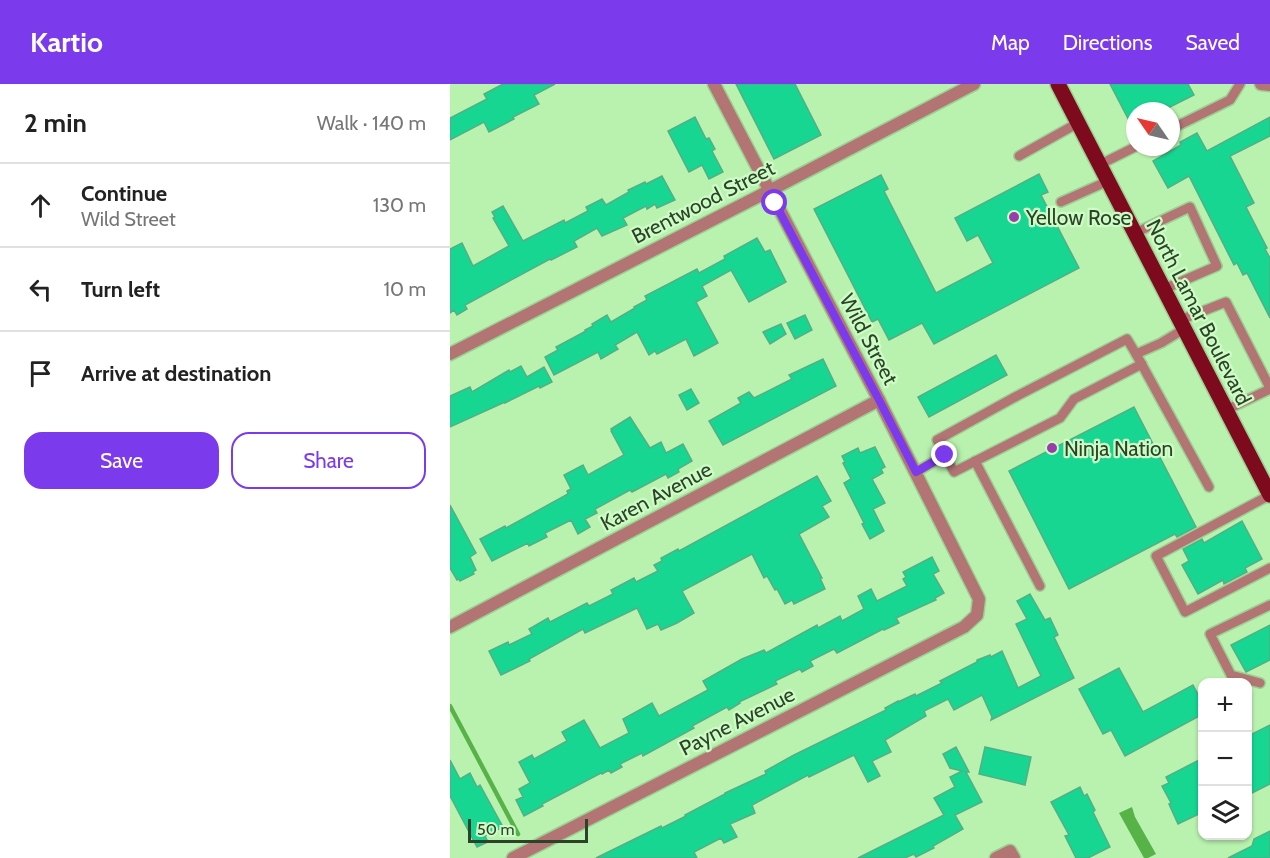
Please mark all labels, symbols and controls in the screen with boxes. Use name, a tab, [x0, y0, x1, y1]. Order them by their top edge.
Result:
text: Kartio	[30, 25, 103, 59]
text: Map	[991, 30, 1030, 55]
text: Directions	[1063, 30, 1152, 55]
text: Saved	[1185, 30, 1240, 55]
north arrow	[1126, 102, 1180, 156]
text: 2 min	[24, 107, 87, 139]
text: Walk · 140 m	[317, 111, 426, 135]
street label: Brentwood Street	[627, 155, 779, 249]
text: Continue	[81, 180, 167, 207]
icon: ahead	[24, 189, 57, 222]
route start	[761, 189, 787, 215]
text: 130 m	[373, 193, 426, 217]
place label: Yellow Rose	[1025, 205, 1132, 230]
text: Wild Street	[81, 207, 176, 231]
marker: Yellow Rose	[1007, 210, 1021, 224]
street label: North Lamar Boulevard	[1141, 215, 1257, 409]
icon: left	[24, 273, 57, 306]
text: Turn left	[81, 276, 160, 303]
text: 10 m	[383, 277, 426, 301]
street label: Wild Street	[835, 289, 903, 389]
icon: arrive	[24, 357, 57, 390]
text: Arrive at destination	[81, 360, 271, 387]
button: Save	[24, 432, 219, 489]
button: Share	[231, 432, 426, 489]
place label: Ninja Nation	[1064, 436, 1173, 462]
route end	[931, 441, 957, 467]
marker: Ninja Nation	[1045, 441, 1059, 455]
street label: Karen Avenue	[596, 456, 716, 536]
map controls	[1198, 678, 1252, 840]
button: +	[1198, 678, 1252, 732]
street label: Payne Avenue	[675, 681, 799, 761]
button: −	[1198, 732, 1252, 786]
button: layers	[1198, 786, 1252, 840]
scale bar	[468, 816, 588, 844]
text: 50 m	[477, 820, 514, 839]

